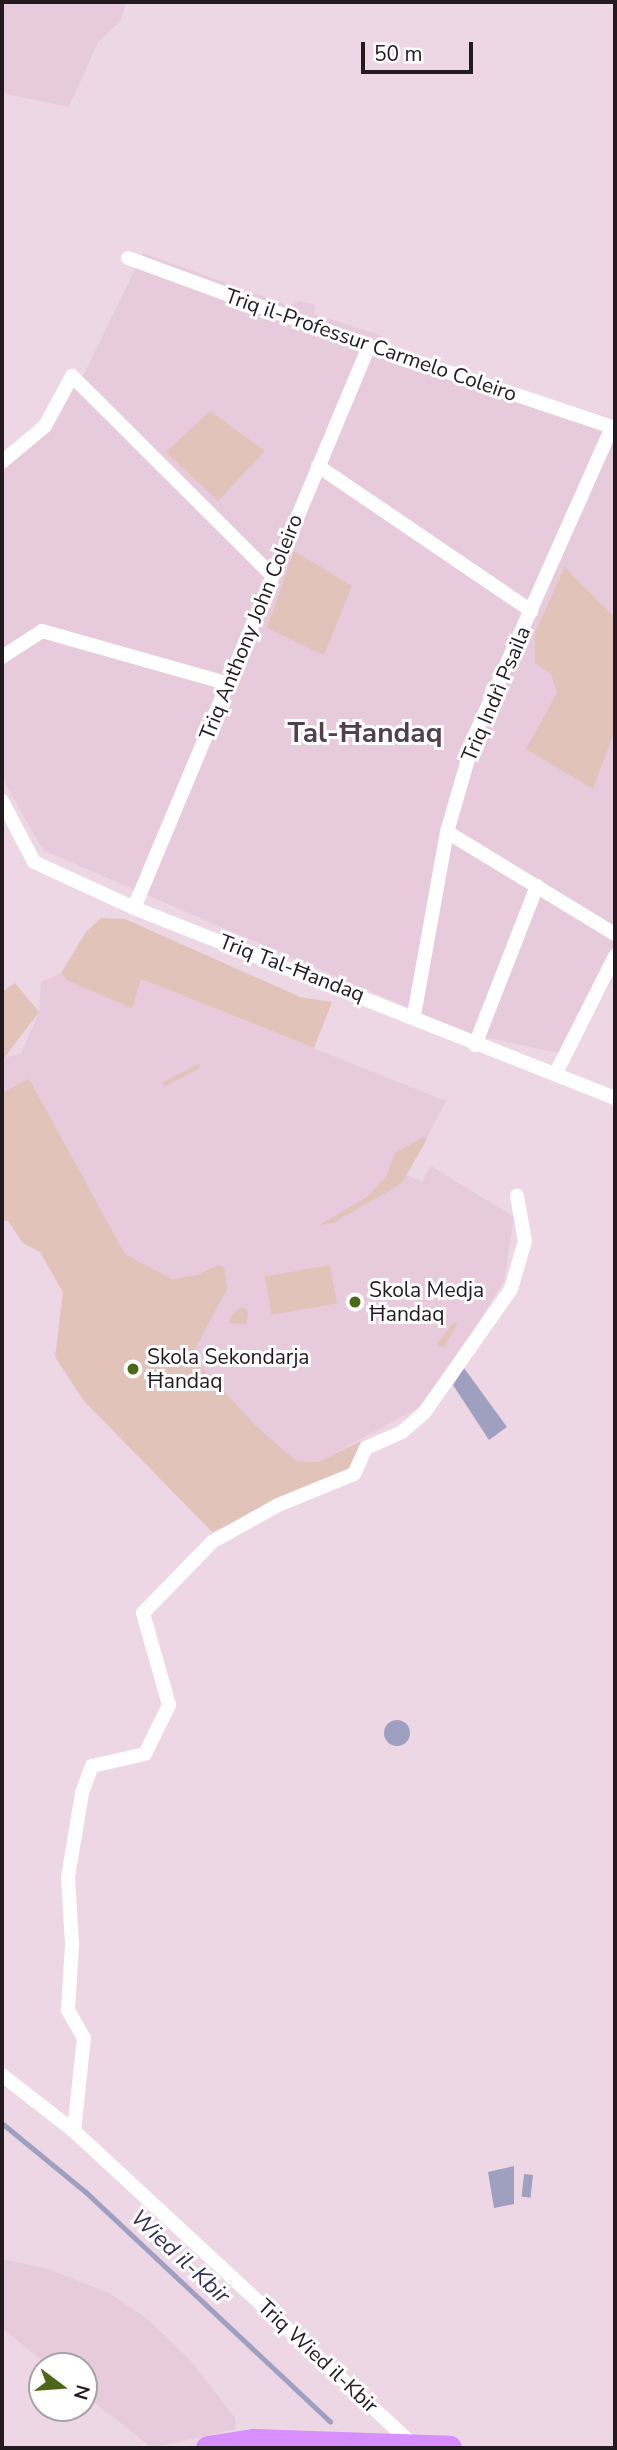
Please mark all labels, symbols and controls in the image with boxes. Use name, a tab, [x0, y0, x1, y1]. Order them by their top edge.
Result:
scale bar	[365, 28, 477, 72]
text: 50 m	[374, 40, 423, 68]
street label: Triq il-Professur Carmelo Coleiro	[222, 283, 520, 407]
street label: Triq Anthony John Coleiro	[194, 510, 308, 744]
street label: Triq Indrì Psaila	[456, 622, 536, 766]
district label: Tal-Ħandaq	[288, 716, 442, 750]
street label: Triq Tal-Ħandaq	[216, 929, 368, 1007]
place label: Skola Medja Ħandaq	[369, 1277, 484, 1327]
marker: Skola Medja Ħandaq	[347, 1294, 363, 1310]
place label: Skola Sekondarja Ħandaq	[147, 1344, 309, 1394]
marker: Skola Sekondarja Ħandaq	[125, 1361, 141, 1377]
water label: Wied il-Kbir	[125, 2204, 235, 2310]
street label: Triq Wied il-Kbir	[253, 2294, 383, 2418]
north arrow	[28, 2352, 98, 2422]
text: N	[67, 2382, 96, 2403]

